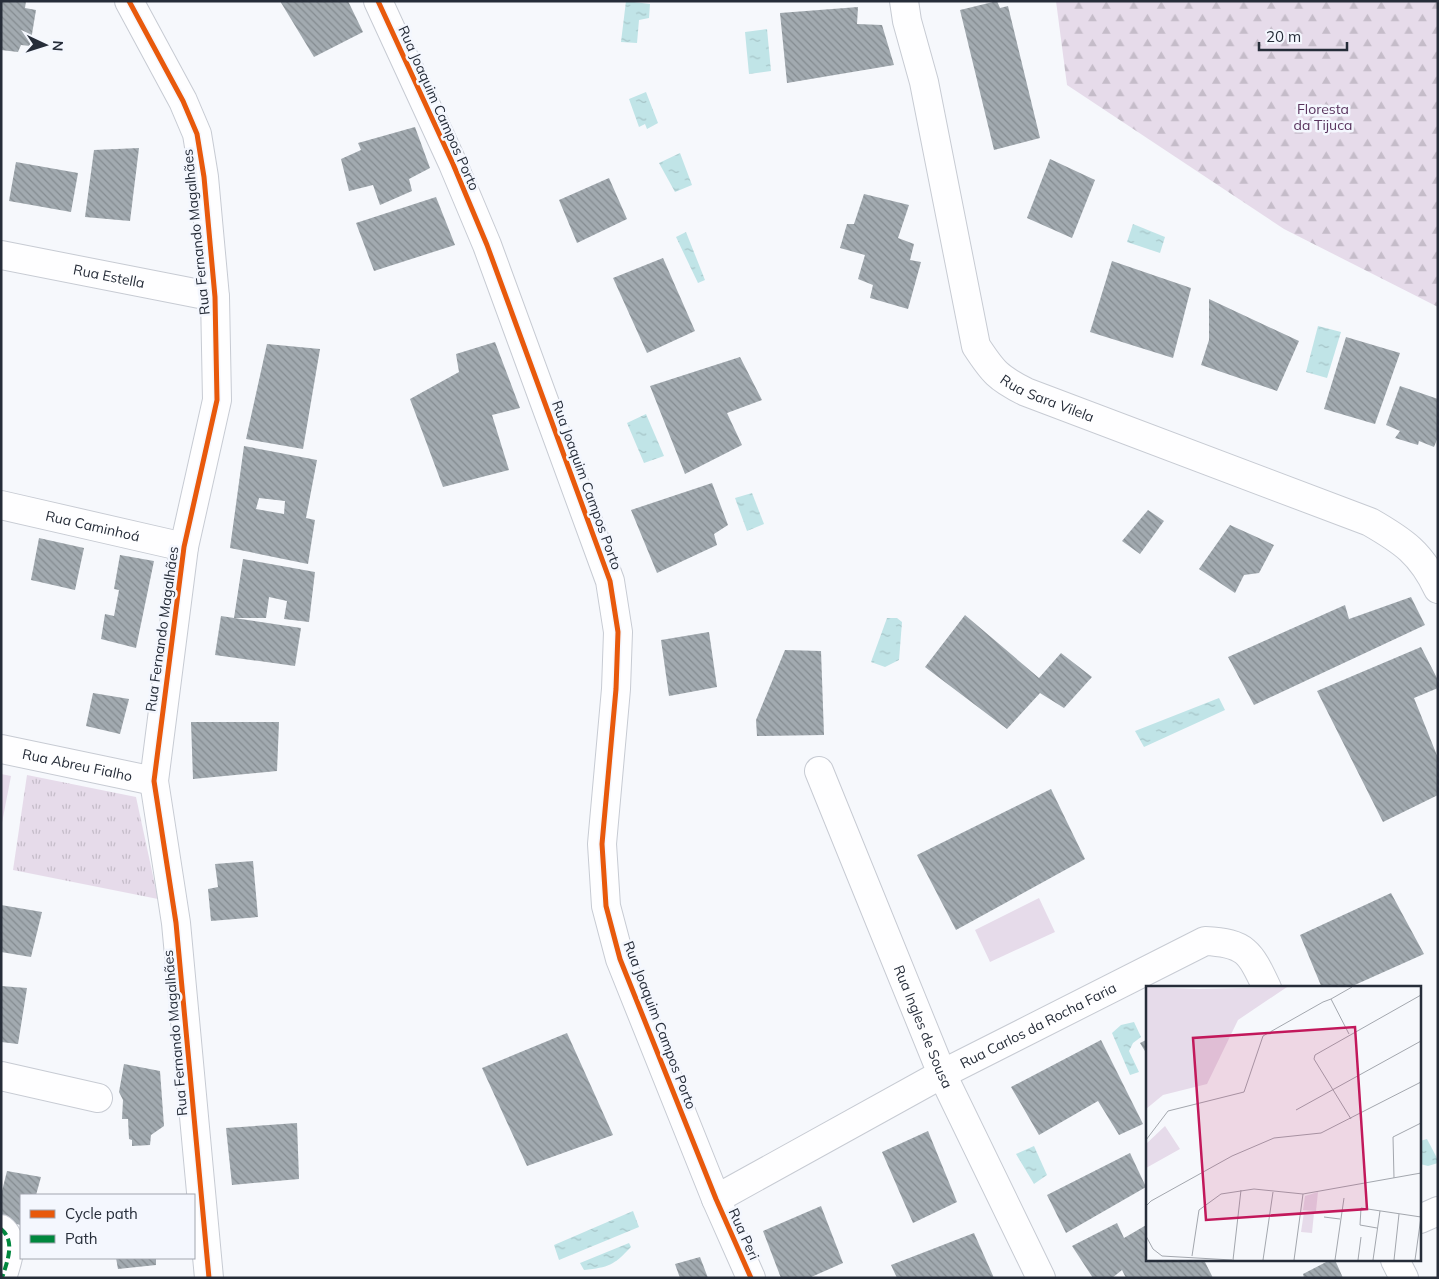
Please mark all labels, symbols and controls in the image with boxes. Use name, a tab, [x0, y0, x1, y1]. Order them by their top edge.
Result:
north arrow	[20, 20, 70, 70]
scale bar	[1259, 20, 1346, 52]
street label: Rua Joaquim Campos Porto	[394, 23, 484, 193]
text: 20 m	[1266, 27, 1301, 46]
text: N	[49, 40, 67, 52]
park label: Floresta da Tijuca	[1294, 100, 1352, 134]
street label: Rua Fernando Magalhães	[178, 148, 214, 316]
street label: Rua Estella	[72, 260, 146, 292]
street label: Rua Sara Vilela	[997, 371, 1097, 426]
street label: Rua Joaquim Campos Porto	[548, 398, 626, 572]
street label: Rua Caminhoá	[44, 507, 141, 546]
street label: Rua Fernando Magalhães	[141, 545, 183, 713]
street label: Rua Abreu Fialho	[21, 745, 134, 785]
street label: Rua Joaquim Campos Porto	[620, 938, 700, 1112]
street label: Rua Fernando Magalhães	[159, 949, 191, 1117]
street label: Rua Ingles de Sousa	[890, 962, 957, 1091]
street label: Rua Carlos da Rocha Faria	[957, 978, 1119, 1072]
inset map	[1146, 986, 1422, 1262]
legend	[20, 1194, 195, 1259]
text: Cycle path	[65, 1204, 138, 1223]
street label: Rua Peri	[725, 1205, 763, 1263]
text: Path	[65, 1229, 97, 1248]

